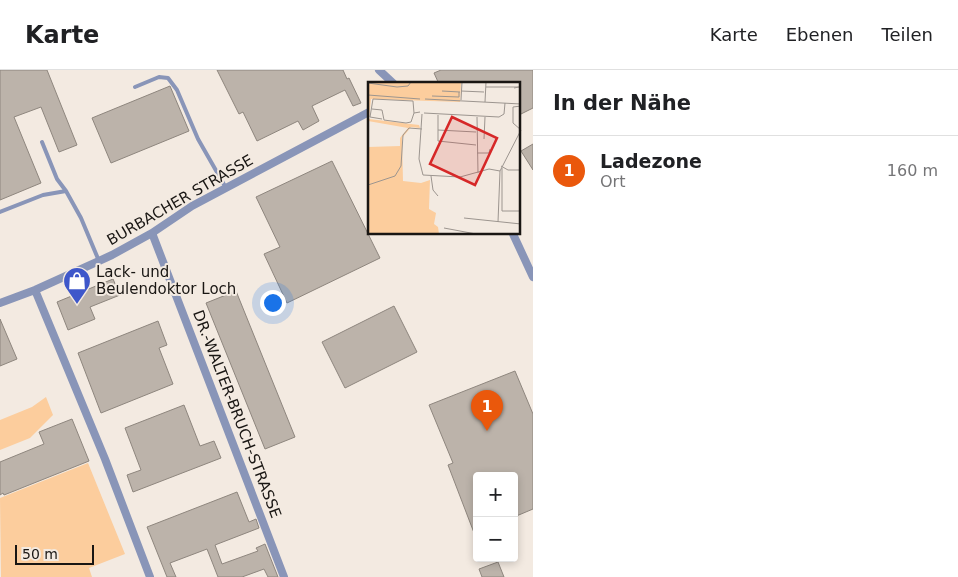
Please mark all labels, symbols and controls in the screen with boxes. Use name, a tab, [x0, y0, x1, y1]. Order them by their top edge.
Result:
text: Karte	[25, 21, 99, 49]
text: Karte	[710, 24, 758, 45]
text: Ebenen	[786, 24, 854, 45]
text: Teilen	[882, 24, 933, 45]
inset map	[368, 82, 520, 235]
text: In der Nähe	[553, 91, 691, 115]
text: Ladezone	[600, 150, 702, 172]
street label: BURBACHER STRASSE	[104, 151, 256, 249]
text: 1	[563, 161, 575, 180]
text: 160 m	[887, 161, 938, 180]
text: Ort	[600, 172, 625, 191]
place label: Lack- und Beulendoktor Loch	[96, 263, 236, 298]
shop icon: Lack- und Beulendoktor Loch	[62, 266, 92, 305]
your location	[260, 290, 286, 316]
street label: DR.-WALTER-BRUCH-STRASSE	[189, 308, 285, 520]
pin: 1	[471, 390, 503, 431]
map controls	[473, 472, 518, 562]
button: +	[473, 472, 518, 517]
button: −	[473, 517, 518, 562]
scale bar	[15, 542, 94, 565]
text: 50 m	[22, 546, 58, 562]

